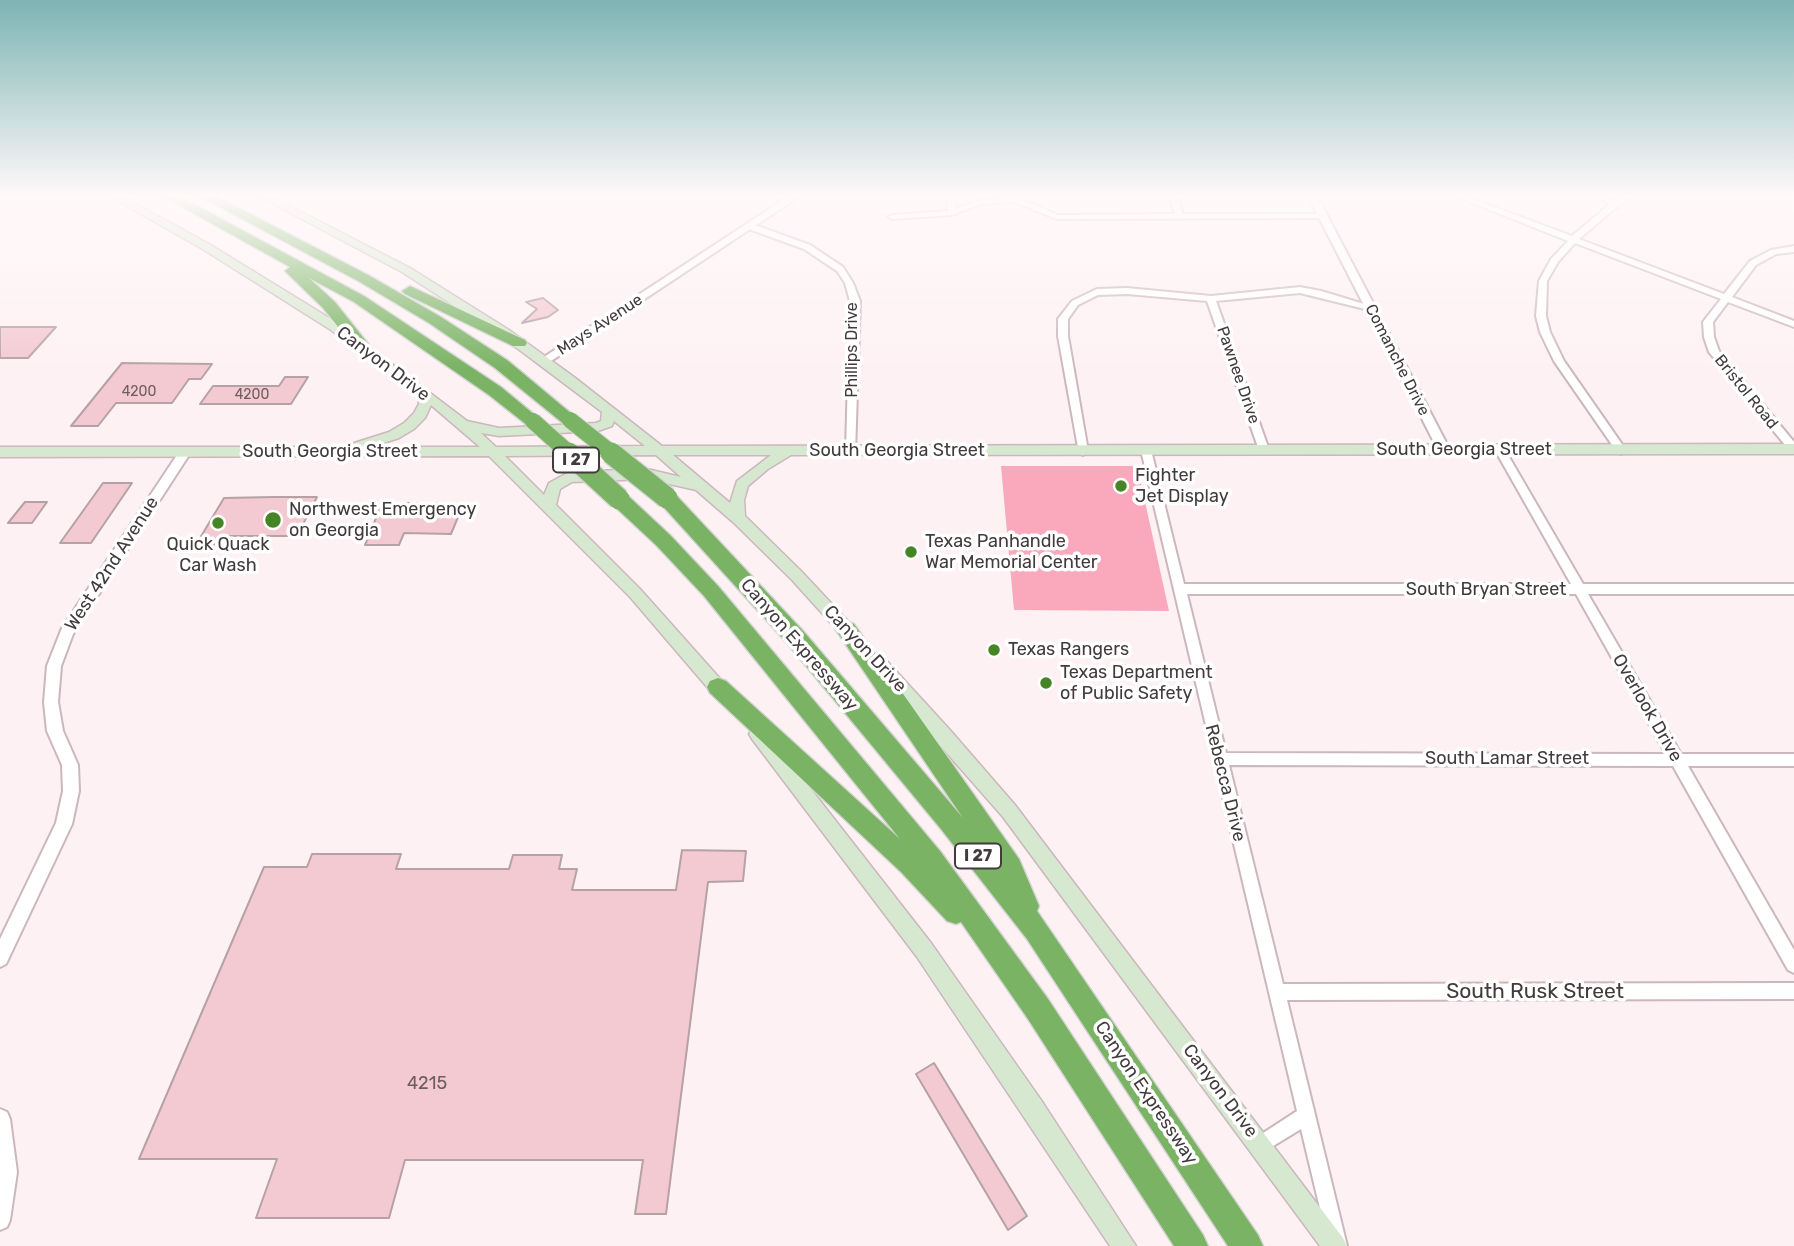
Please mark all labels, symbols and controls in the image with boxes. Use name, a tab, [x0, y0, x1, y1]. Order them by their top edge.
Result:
street label: Mays Avenue	[554, 290, 646, 360]
street label: Comanche Drive	[1361, 301, 1433, 419]
street label: Phillips Drive	[842, 302, 862, 398]
street label: Canyon Drive	[332, 322, 434, 406]
street label: Pawnee Drive	[1212, 324, 1264, 426]
street label: Bristol Road	[1710, 351, 1782, 433]
house number: 4200	[122, 384, 156, 400]
house number: 4200	[235, 387, 269, 403]
street label: South Georgia Street	[1376, 439, 1552, 461]
street label: South Georgia Street	[809, 440, 985, 462]
street label: South Georgia Street	[242, 441, 418, 463]
road number: I 27	[553, 447, 599, 472]
place label: Fighter Jet Display	[1135, 465, 1229, 508]
marker: Fighter Jet Display	[1113, 478, 1129, 494]
street label: West 42nd Avenue	[61, 493, 163, 635]
place label: Northwest Emergency on Georgia	[289, 499, 476, 542]
marker: Northwest Emergency on Georgia	[263, 510, 283, 530]
marker: Quick Quack Car Wash	[210, 515, 226, 531]
place label: Texas Panhandle War Memorial Center	[925, 531, 1098, 574]
place label: Quick Quack Car Wash	[166, 534, 270, 576]
marker: Texas Panhandle War Memorial Center	[903, 544, 919, 560]
street label: Canyon Expressway	[736, 575, 862, 715]
street label: South Bryan Street	[1406, 579, 1566, 601]
street label: Canyon Drive	[819, 601, 911, 697]
place label: Texas Rangers	[1008, 639, 1129, 661]
marker: Texas Rangers	[986, 642, 1002, 658]
street label: Overlook Drive	[1607, 650, 1687, 766]
place label: Texas Department of Public Safety	[1060, 662, 1213, 704]
marker: Texas Department of Public Safety	[1038, 675, 1054, 691]
street label: Rebecca Drive	[1200, 722, 1250, 844]
street label: South Lamar Street	[1425, 748, 1589, 770]
road number: I 27	[955, 844, 1001, 869]
street label: South Rusk Street	[1446, 979, 1624, 1005]
street label: Canyon Expressway	[1090, 1017, 1202, 1169]
street label: Canyon Drive	[1178, 1040, 1262, 1142]
house number: 4215	[407, 1073, 447, 1095]

